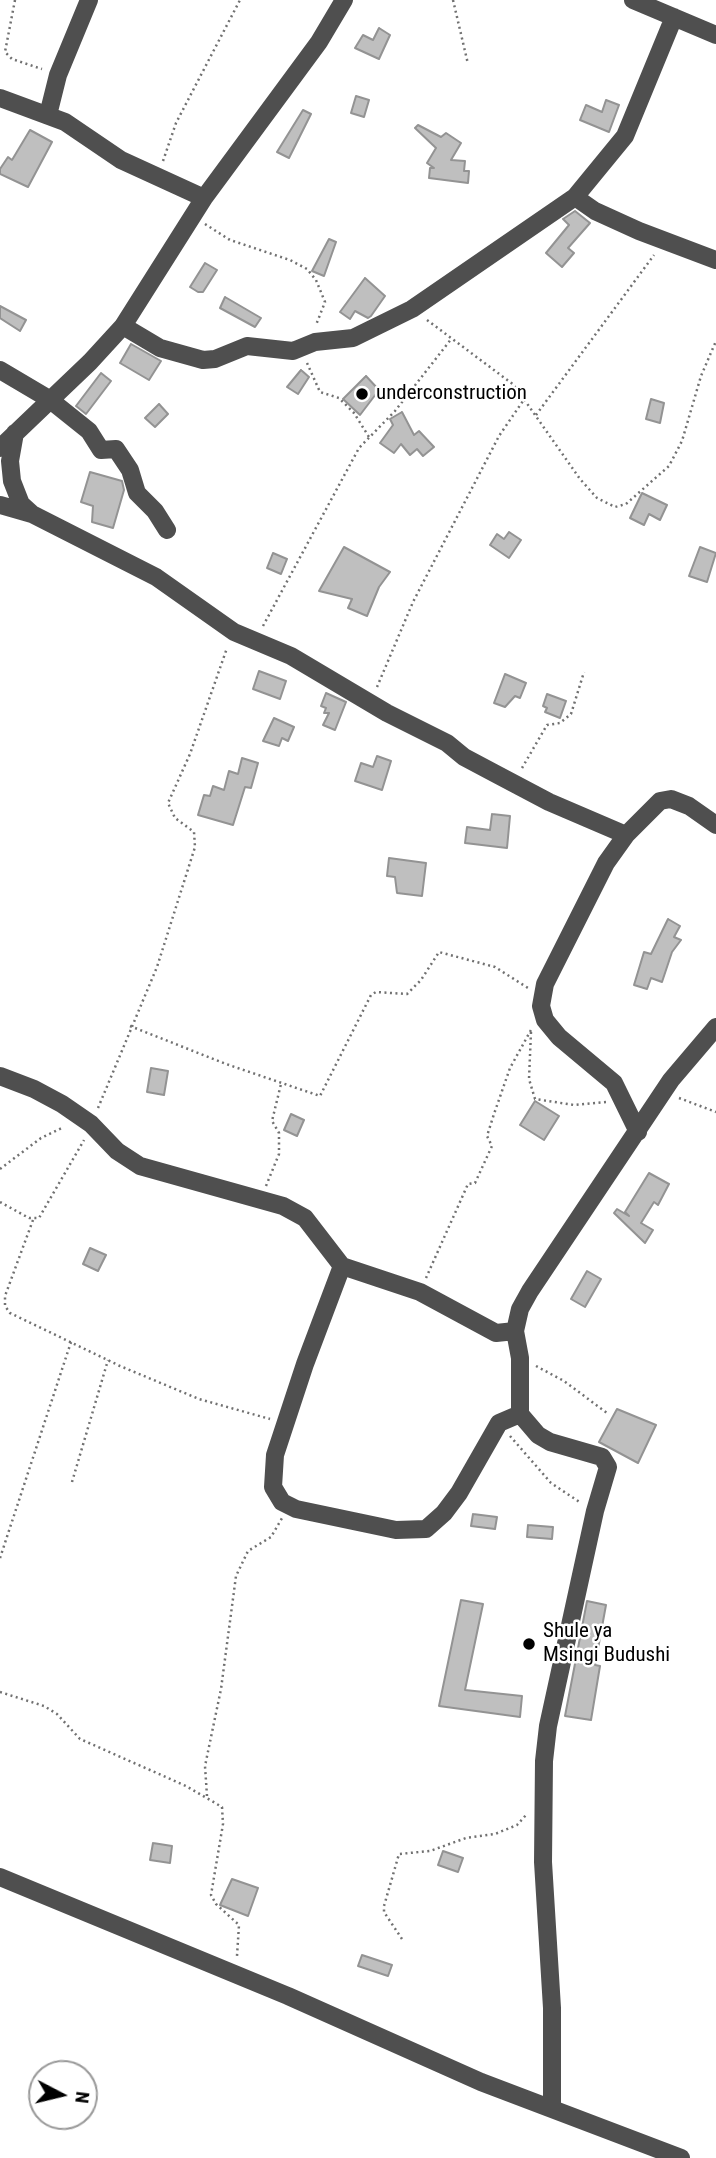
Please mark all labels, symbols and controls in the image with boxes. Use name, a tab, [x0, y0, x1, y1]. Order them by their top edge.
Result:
place label: underconstruction	[376, 381, 527, 407]
marker: underconstruction	[354, 386, 370, 402]
place label: Shule ya Msingi Budushi	[543, 1619, 670, 1669]
marker: Shule ya Msingi Budushi	[521, 1636, 537, 1652]
north arrow	[28, 2060, 98, 2130]
text: N	[70, 2090, 94, 2105]

